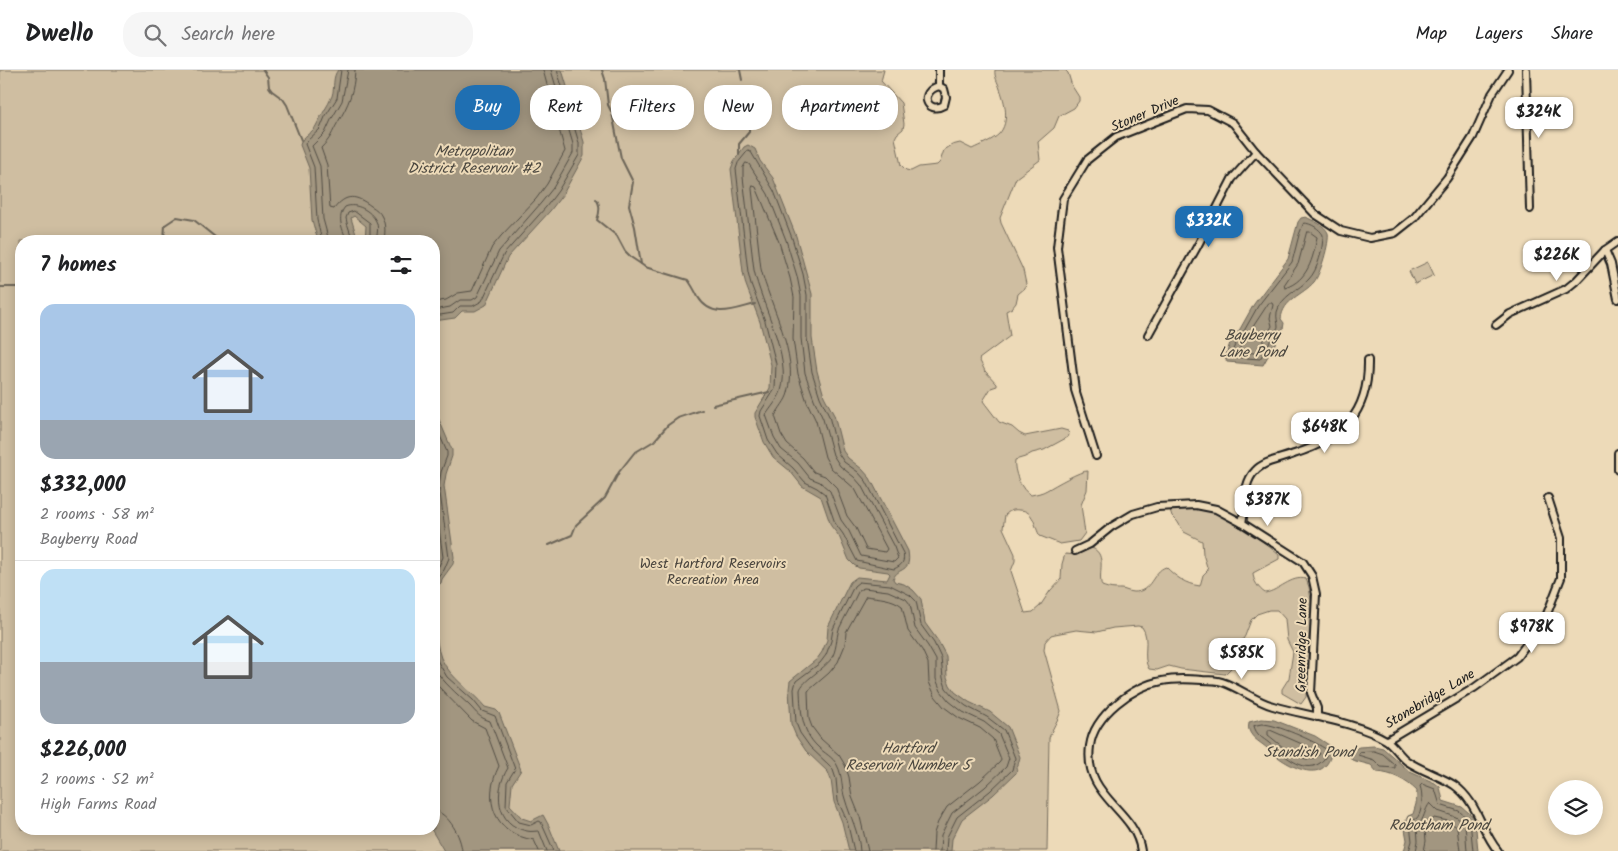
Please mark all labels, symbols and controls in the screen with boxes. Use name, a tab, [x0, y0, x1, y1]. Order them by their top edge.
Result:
search box	[123, 12, 473, 57]
text: Dwello	[25, 15, 93, 54]
text: Search here	[181, 20, 275, 50]
text: Map	[1416, 20, 1447, 49]
text: Layers	[1475, 20, 1523, 49]
text: Share	[1551, 20, 1593, 49]
icon: search	[141, 21, 169, 49]
chip: Buy	[455, 85, 520, 130]
chip: Rent	[530, 85, 601, 130]
chip: Filters	[611, 85, 694, 130]
chip: New	[704, 85, 772, 130]
chip: Apartment	[782, 85, 898, 130]
street label: Stoner Drive	[1107, 89, 1183, 138]
pin: $324K	[1504, 97, 1574, 139]
text: $324K	[1516, 100, 1562, 125]
water label: Metropolitan District Reservoir #2	[408, 140, 541, 181]
pin: $332K	[1174, 206, 1244, 248]
text: $332K	[1186, 209, 1232, 234]
pin: $226K	[1522, 240, 1592, 282]
text: $226K	[1534, 243, 1580, 268]
text: 7 homes	[40, 249, 117, 282]
icon: filters	[387, 251, 415, 279]
water label: Bayberry Lane Pond	[1219, 324, 1289, 365]
icon: home	[183, 336, 273, 426]
pin: $648K	[1290, 412, 1360, 454]
text: $648K	[1302, 415, 1348, 440]
text: $332,000	[40, 469, 125, 502]
pin: $387K	[1233, 484, 1303, 527]
text: $387K	[1246, 488, 1290, 513]
text: 2 rooms · 58 m²	[40, 502, 154, 527]
text: Bayberry Road	[40, 527, 137, 552]
park label: West Hartford Reservoirs Recreation Area	[640, 553, 786, 591]
street label: Greenridge Lane	[1290, 597, 1314, 693]
icon: home	[183, 602, 273, 692]
pin: $978K	[1497, 612, 1567, 654]
text: $978K	[1510, 615, 1554, 640]
pin: $585K	[1207, 638, 1277, 680]
text: $585K	[1220, 641, 1264, 666]
street label: Stonebridge Lane	[1381, 663, 1480, 735]
text: $226,000	[40, 734, 126, 767]
water label: Hartford Reservoir Number 5	[846, 737, 974, 778]
water label: Standish Pond	[1264, 741, 1358, 765]
text: 2 rooms · 52 m²	[40, 767, 154, 792]
map controls	[1548, 780, 1603, 835]
button: layers	[1548, 780, 1603, 835]
text: High Farms Road	[40, 792, 156, 817]
water label: Robotham Pond	[1389, 814, 1492, 838]

